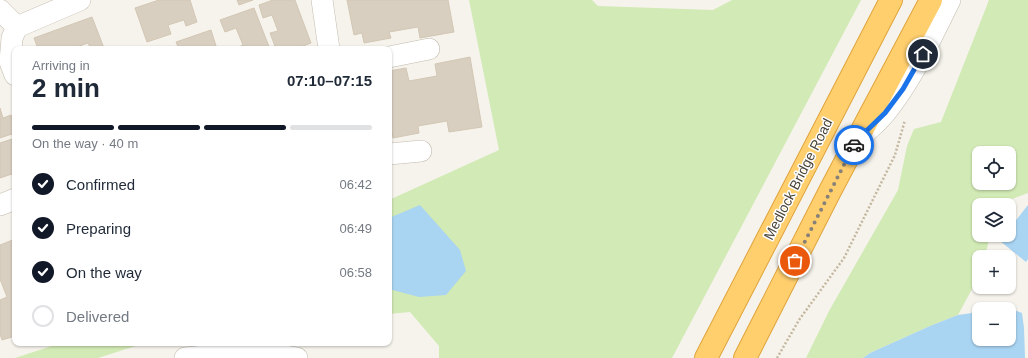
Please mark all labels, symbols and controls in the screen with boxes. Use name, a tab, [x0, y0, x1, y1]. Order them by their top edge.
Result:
pin	[906, 37, 940, 71]
icon: home	[912, 43, 934, 65]
text: Arriving in	[32, 58, 90, 73]
text: 07:10–07:15	[287, 72, 372, 89]
text: 2 min	[32, 73, 100, 103]
street label: Medlock Bridge Road	[760, 116, 836, 242]
courier	[834, 125, 874, 165]
icon: car	[843, 134, 865, 156]
text: On the way · 40 m	[32, 136, 138, 151]
map controls	[972, 146, 1016, 346]
button: locate	[972, 146, 1016, 190]
icon: check	[32, 173, 54, 195]
text: Confirmed	[66, 176, 135, 193]
text: 06:42	[339, 177, 372, 192]
button: layers	[972, 198, 1016, 242]
icon: check	[32, 217, 54, 239]
text: Preparing	[66, 220, 131, 237]
text: 06:49	[339, 221, 372, 236]
pin	[778, 244, 812, 278]
icon: bag	[784, 250, 806, 272]
button: +	[972, 250, 1016, 294]
icon: check	[32, 261, 54, 283]
text: On the way	[66, 264, 142, 281]
text: 06:58	[339, 265, 372, 280]
button: −	[972, 302, 1016, 346]
text: Delivered	[66, 308, 129, 325]

